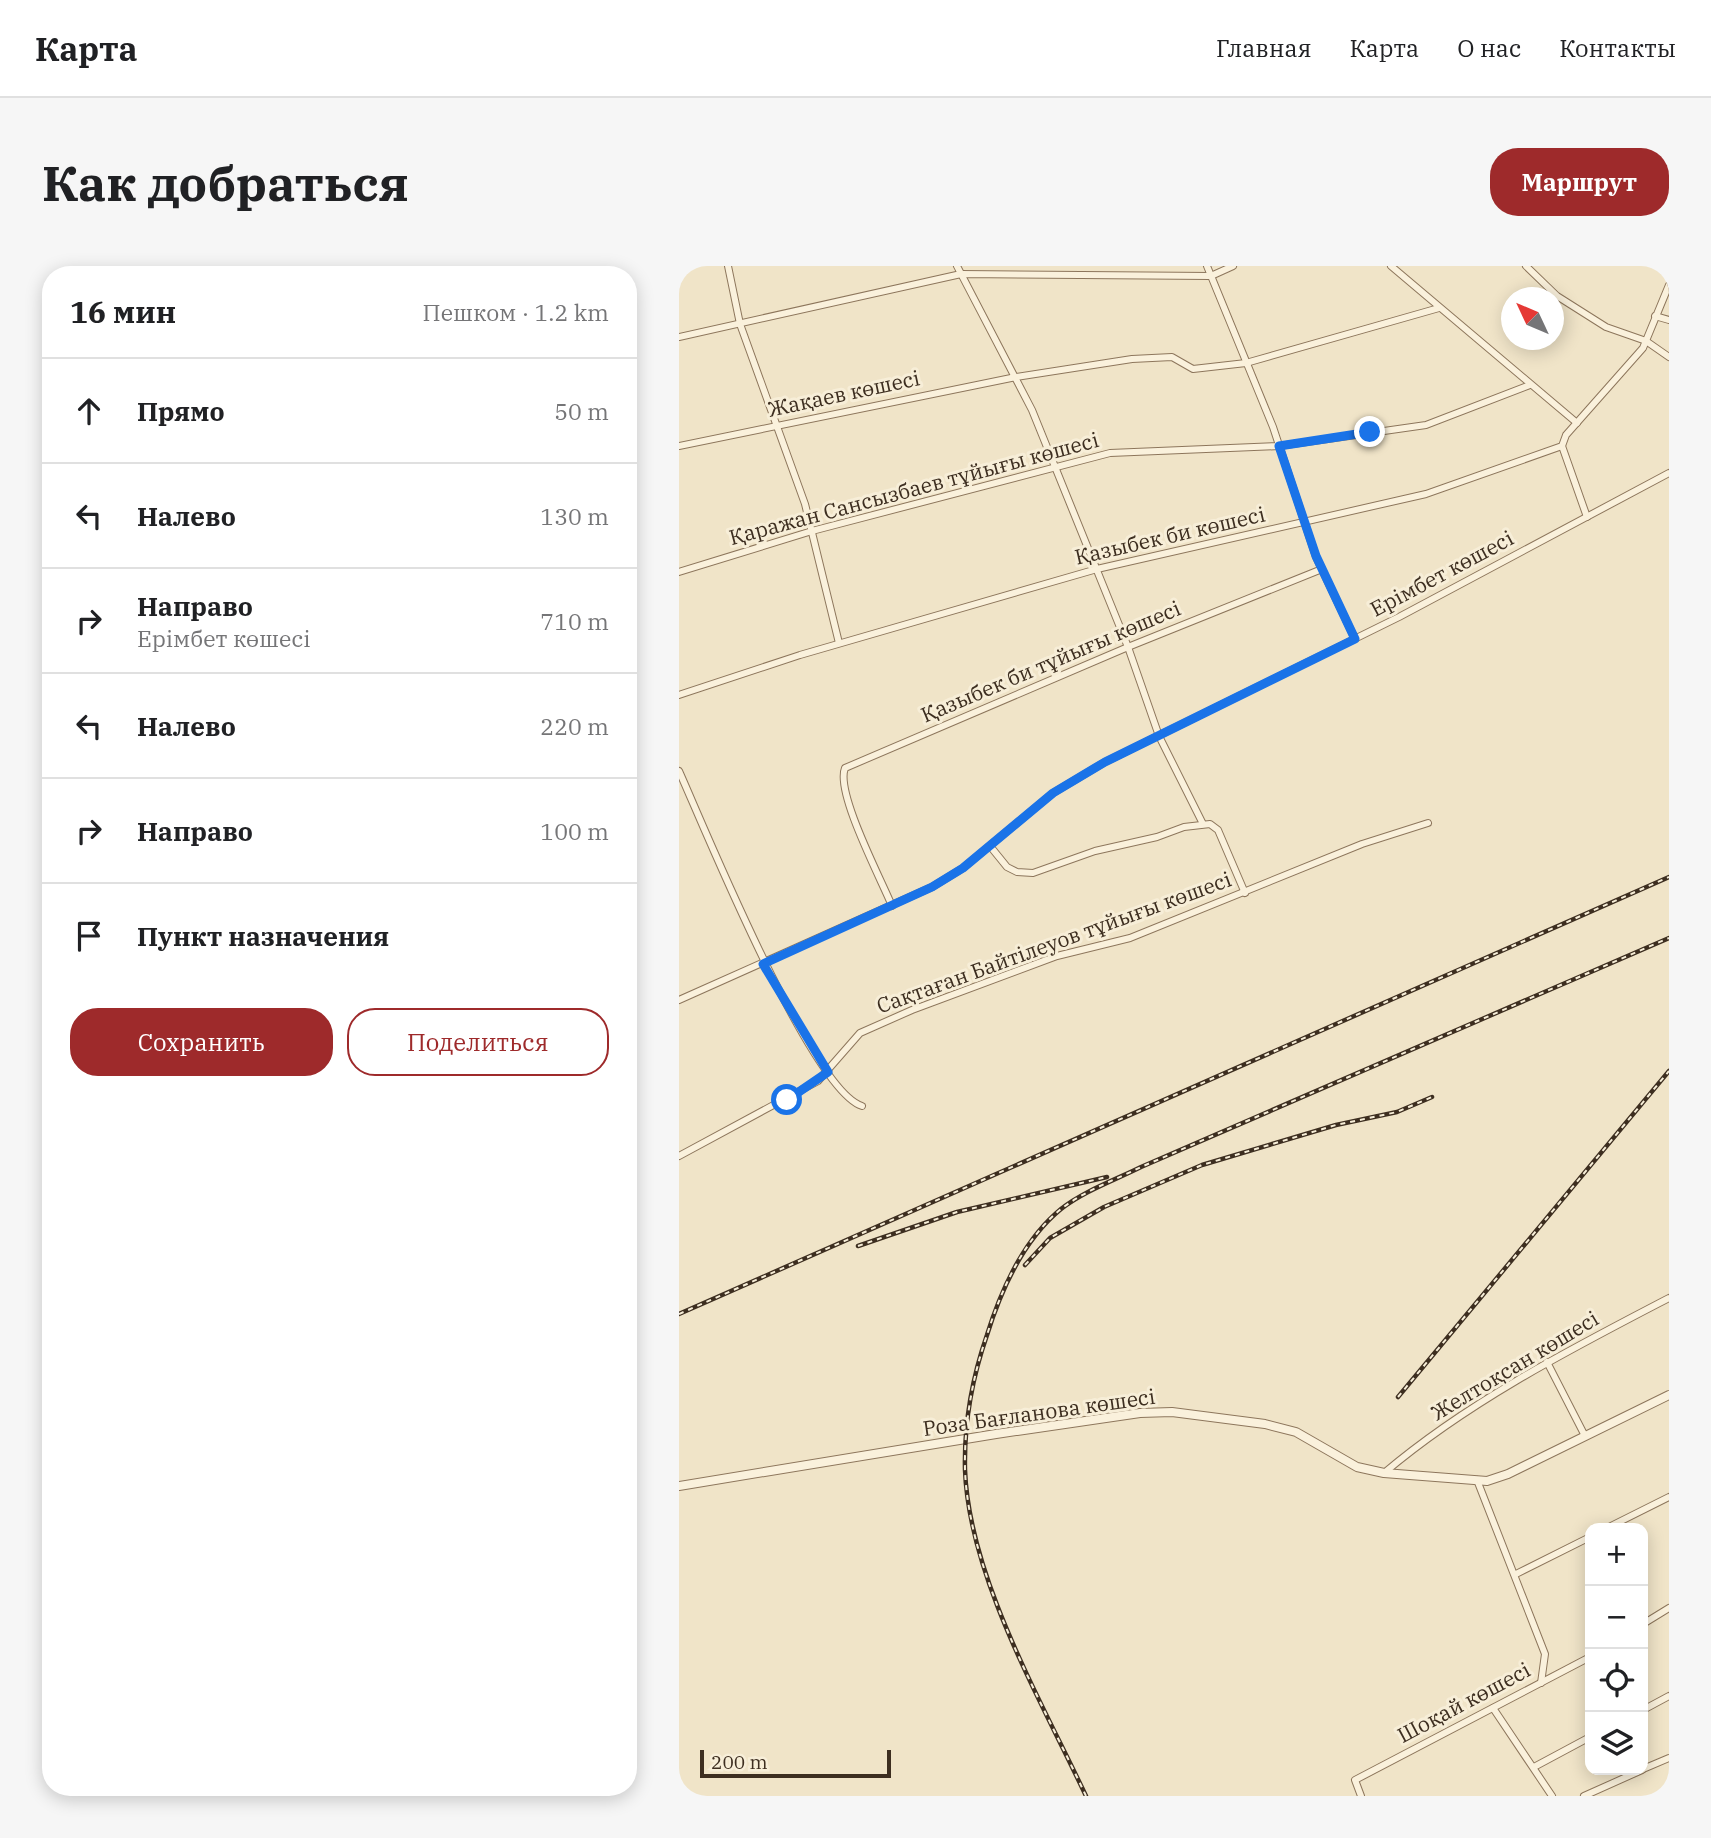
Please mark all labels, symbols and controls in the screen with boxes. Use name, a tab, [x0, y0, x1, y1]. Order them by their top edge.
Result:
text: Карта	[35, 27, 138, 70]
text: Главная	[1216, 32, 1312, 64]
text: Карта	[1350, 32, 1419, 64]
text: О нас	[1457, 32, 1521, 64]
text: Контакты	[1559, 32, 1676, 64]
button: Маршрут	[1490, 148, 1669, 216]
text: Как добраться	[42, 151, 409, 214]
north arrow	[1501, 287, 1564, 350]
text: 16 мин	[70, 292, 176, 331]
text: Пешком · 1.2 km	[423, 297, 609, 327]
street label: Жақаев көшесі	[765, 363, 922, 423]
icon: ahead	[70, 392, 108, 430]
text: Прямо	[137, 394, 225, 428]
text: 50 m	[554, 396, 609, 426]
route end	[1354, 416, 1385, 447]
street label: Қаражан Сансызбаев тұйығы көшесі	[726, 425, 1102, 551]
icon: left	[70, 497, 108, 535]
text: Налево	[137, 499, 236, 533]
street label: Қазыбек би көшесі	[1072, 500, 1268, 571]
text: 130 m	[540, 501, 609, 531]
street label: Ерімбет көшесі	[1365, 524, 1518, 623]
text: Направо	[137, 589, 253, 623]
street label: Қазыбек би тұйығы көшесі	[916, 594, 1185, 729]
icon: right	[70, 602, 108, 640]
text: 710 m	[540, 606, 609, 636]
text: Ерімбет көшесі	[137, 623, 311, 653]
icon: left	[70, 707, 108, 745]
text: Налево	[137, 709, 236, 743]
text: 220 m	[540, 711, 609, 741]
icon: right	[70, 812, 108, 850]
text: Направо	[137, 814, 253, 848]
text: 100 m	[540, 816, 609, 846]
street label: Сақтаған Байтілеуов тұйығы көшесі	[872, 865, 1235, 1019]
icon: arrive	[70, 917, 108, 955]
text: Пункт назначения	[137, 919, 389, 953]
button: Сохранить	[70, 1008, 333, 1076]
button: Поделиться	[347, 1008, 609, 1076]
route start	[771, 1084, 802, 1115]
street label: Желтоқсан көшесі	[1425, 1304, 1604, 1426]
street label: Роза Бағланова көшесі	[921, 1382, 1157, 1442]
map controls	[1585, 1523, 1648, 1775]
button: +	[1585, 1523, 1648, 1586]
button: −	[1585, 1586, 1648, 1649]
button: locate	[1585, 1649, 1648, 1712]
street label: Шоқай көшесі	[1392, 1655, 1535, 1749]
button: layers	[1585, 1712, 1648, 1775]
scale bar	[700, 1747, 891, 1779]
text: 200 m	[711, 1750, 768, 1774]

